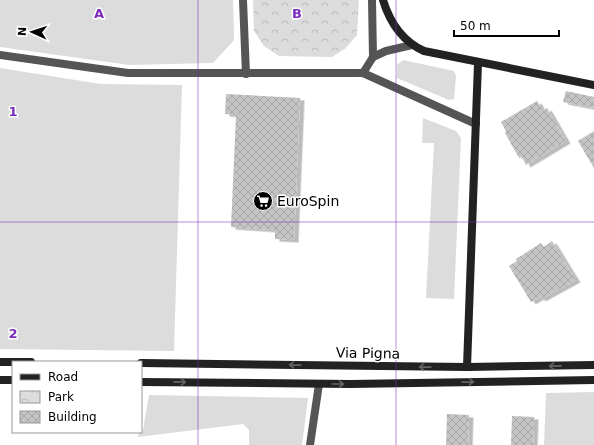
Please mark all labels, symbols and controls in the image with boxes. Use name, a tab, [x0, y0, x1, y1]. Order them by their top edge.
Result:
text: A	[94, 6, 104, 21]
text: B	[292, 6, 302, 21]
north arrow	[12, 12, 52, 52]
scale bar	[454, 12, 559, 38]
text: 50 m	[460, 19, 491, 33]
text: N	[16, 27, 29, 36]
text: 1	[8, 104, 18, 119]
supermarket icon: EuroSpin	[252, 190, 274, 212]
place label: EuroSpin	[277, 193, 339, 209]
text: 2	[8, 326, 18, 341]
street label: Via Pigna	[336, 344, 400, 362]
legend	[12, 361, 142, 433]
one-way arrow	[289, 361, 302, 369]
one-way arrow	[549, 362, 562, 370]
one-way arrow	[419, 363, 432, 371]
text: Road	[48, 370, 78, 384]
one-way arrow	[173, 378, 186, 386]
one-way arrow	[461, 378, 474, 386]
one-way arrow	[331, 380, 344, 388]
text: Park	[48, 390, 74, 404]
text: Building	[48, 410, 97, 424]

